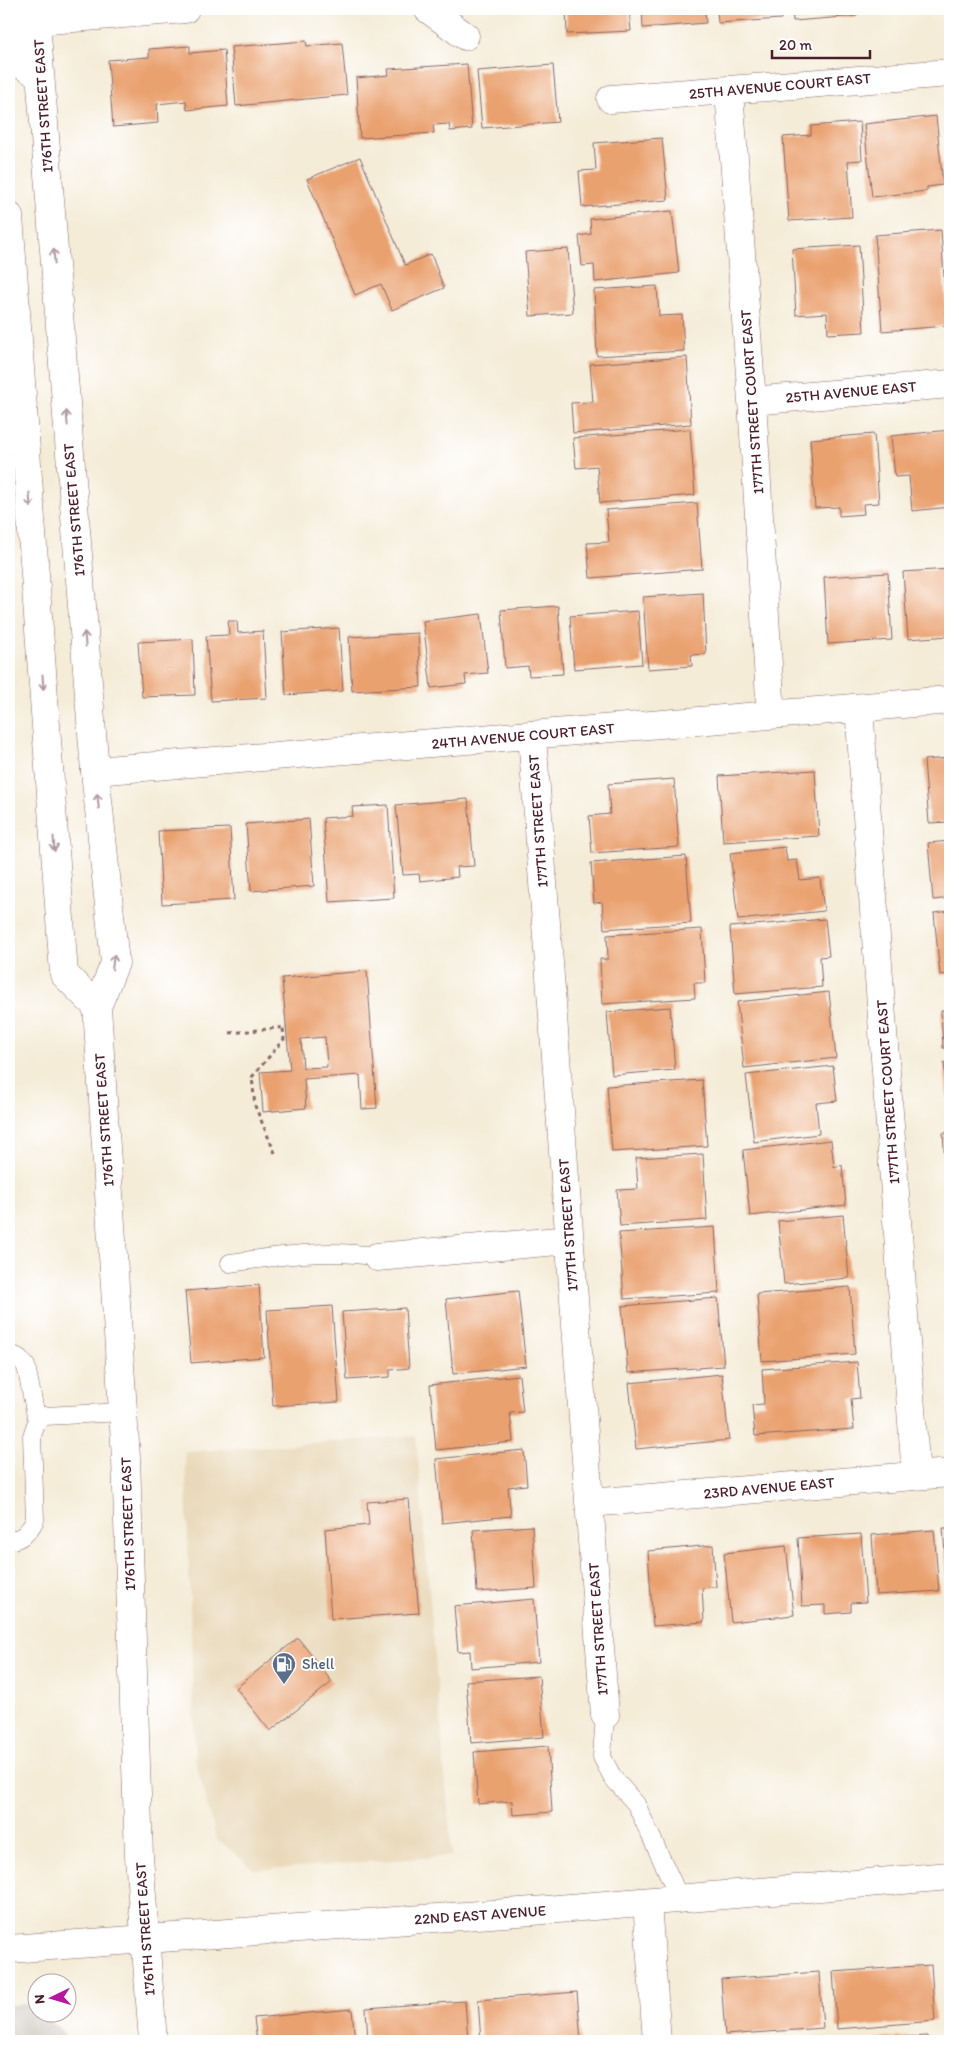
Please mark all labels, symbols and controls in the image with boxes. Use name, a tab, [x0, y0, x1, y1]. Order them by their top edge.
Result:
scale bar	[772, 28, 869, 60]
text: 20 m	[779, 36, 813, 54]
street label: 176TH STREET EAST	[29, 38, 57, 173]
street label: 25TH AVENUE COURT EAST	[688, 69, 872, 103]
one-way arrow	[49, 248, 58, 264]
street label: 177TH STREET COURT EAST	[737, 309, 767, 495]
street label: 25TH AVENUE EAST	[785, 377, 918, 407]
one-way arrow	[62, 410, 71, 426]
street label: 176TH STREET EAST	[59, 442, 89, 577]
one-way arrow	[25, 492, 34, 508]
one-way arrow	[80, 631, 89, 647]
one-way arrow	[39, 674, 48, 690]
street label: 24TH AVENUE COURT EAST	[431, 719, 616, 753]
street label: 177TH STREET EAST	[524, 753, 552, 888]
one-way arrow	[94, 793, 103, 809]
one-way arrow	[50, 836, 59, 852]
one-way arrow	[109, 954, 118, 970]
street label: 177TH STREET COURT EAST	[873, 999, 903, 1185]
street label: 176TH STREET EAST	[90, 1052, 118, 1187]
street label: 177TH STREET EAST	[554, 1157, 582, 1292]
street label: 176TH STREET EAST	[117, 1456, 139, 1591]
street label: 23RD AVENUE EAST	[703, 1473, 836, 1503]
street label: 177TH STREET EAST	[584, 1561, 612, 1696]
fuel station icon: Shell	[271, 1651, 297, 1685]
place label: Shell	[302, 1655, 335, 1673]
street label: 176TH STREET EAST	[131, 1861, 159, 1996]
street label: 22ND EAST AVENUE	[414, 1901, 546, 1929]
north arrow	[28, 1972, 78, 2022]
text: N	[31, 1994, 48, 2005]

